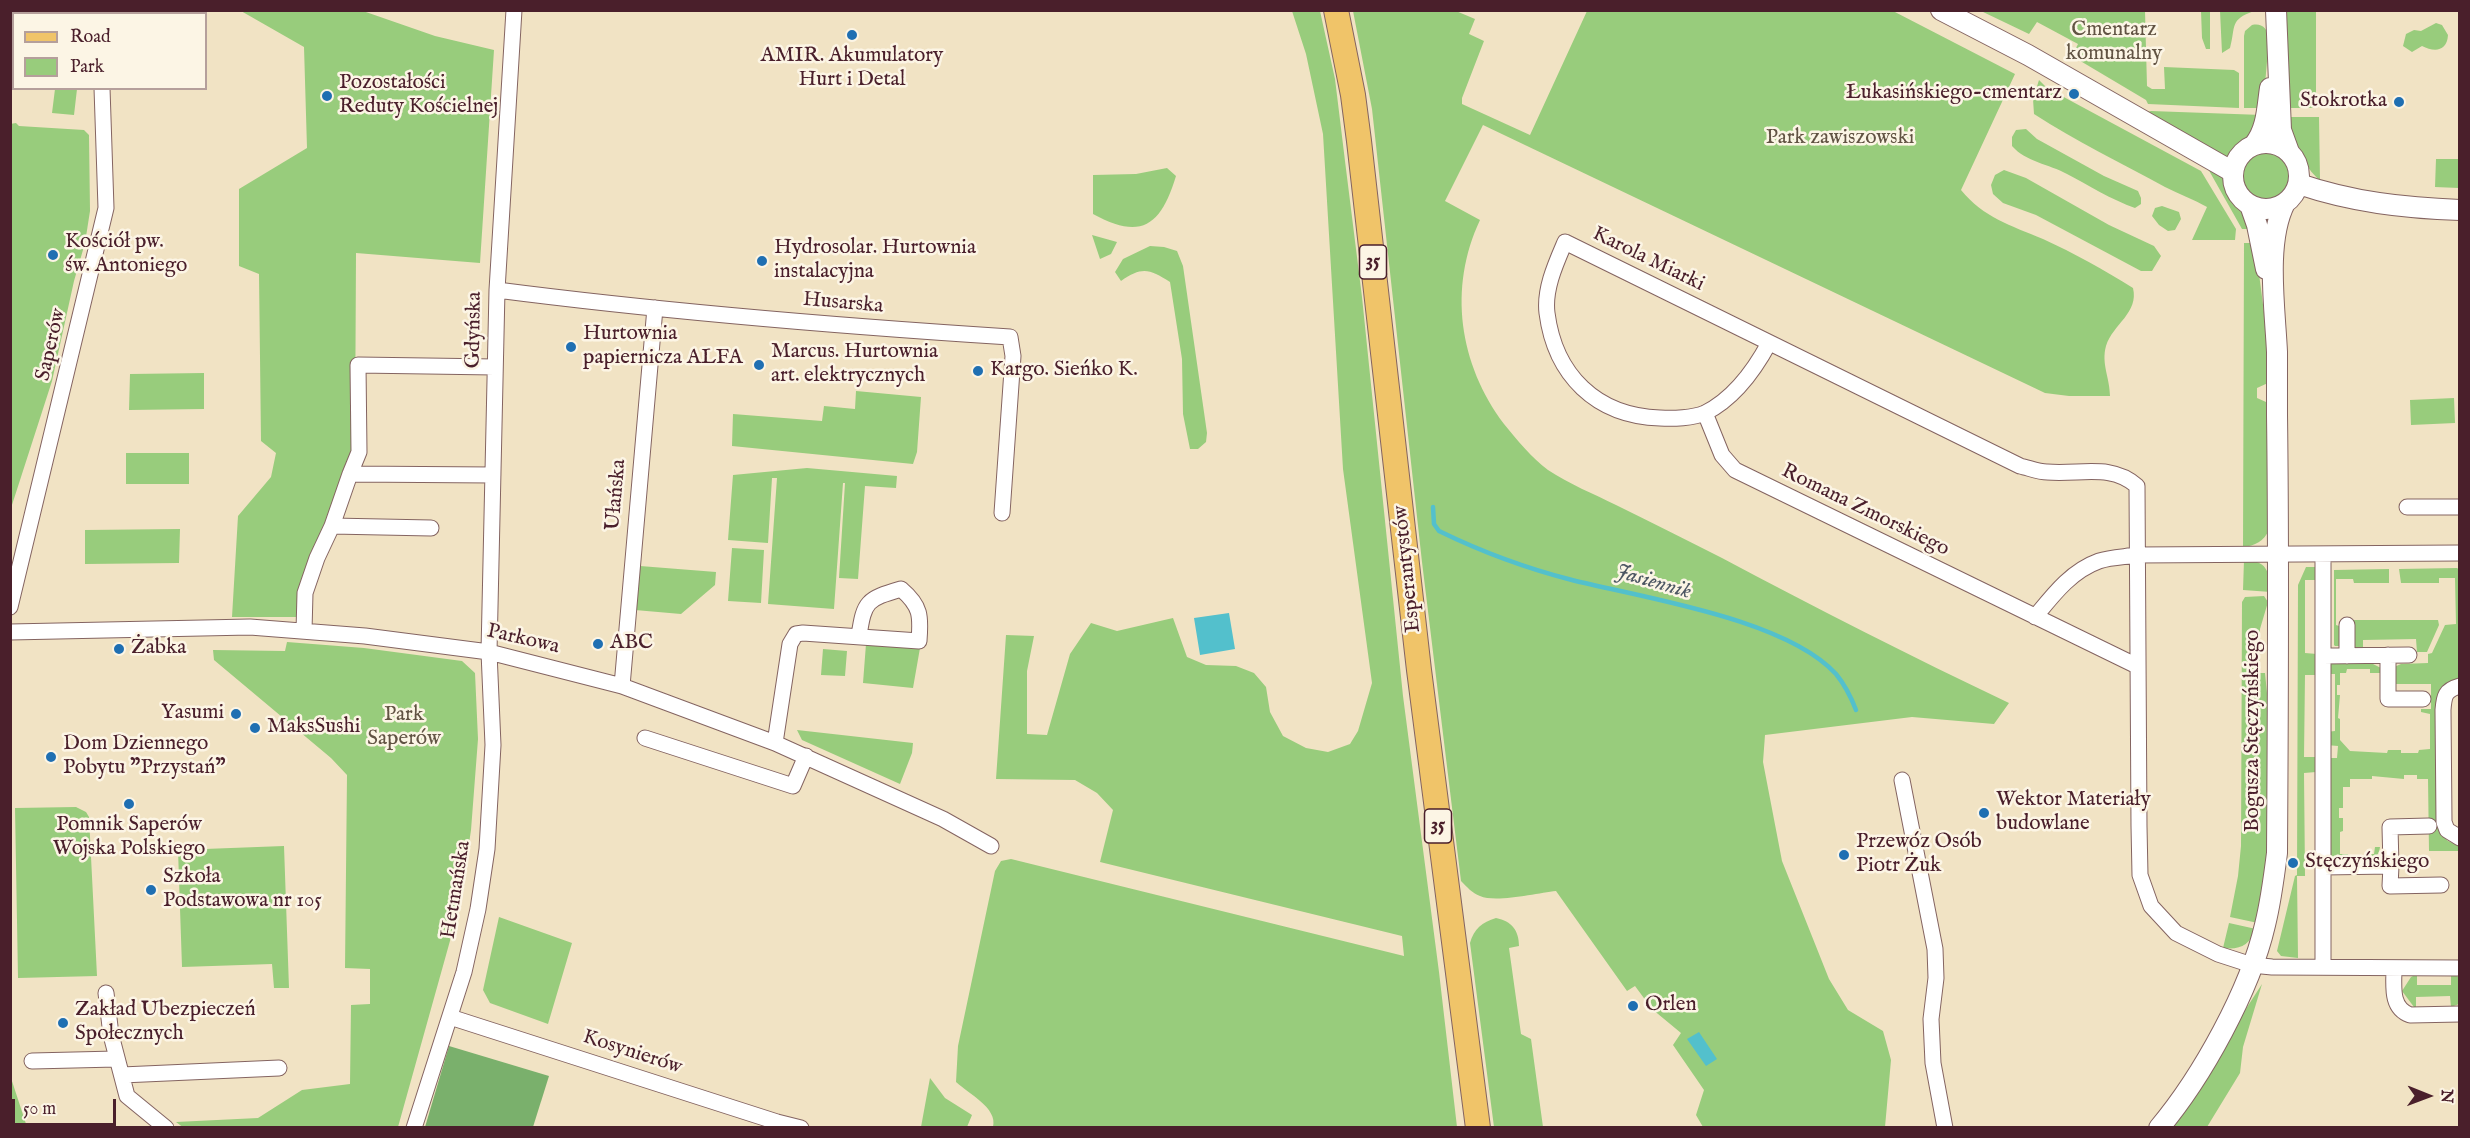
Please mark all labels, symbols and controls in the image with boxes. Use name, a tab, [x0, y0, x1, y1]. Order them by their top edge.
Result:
legend	[12, 12, 207, 90]
park label: Cmentarz komunalny	[2066, 18, 2162, 68]
text: Road	[70, 26, 111, 49]
marker: AMIR. Akumulatory Hurt i Detal	[845, 28, 859, 42]
place label: AMIR. Akumulatory Hurt i Detal	[761, 44, 943, 94]
text: Park	[70, 56, 104, 79]
place label: Pozostałości Reduty Kościelnej	[339, 71, 498, 121]
place label: Łukasińskiego-cmentarz	[1846, 81, 2062, 107]
marker: Łukasińskiego-cmentarz	[2067, 87, 2081, 101]
marker: Pozostałości Reduty Kościelnej	[320, 89, 334, 103]
place label: Stokrotka	[2300, 89, 2387, 115]
marker: Stokrotka	[2392, 95, 2406, 109]
park label: Park zawiszowski	[1766, 126, 1914, 152]
street label: Karola Miarki	[1588, 222, 1708, 298]
place label: Kościół pw. św. Antoniego	[65, 230, 187, 280]
place label: Hydrosolar. Hurtownia instalacyjna	[774, 236, 976, 286]
road number: 35	[1360, 245, 1386, 279]
marker: Kościół pw. św. Antoniego	[46, 248, 60, 262]
marker: Hydrosolar. Hurtownia instalacyjna	[755, 254, 769, 268]
street label: Husarska	[802, 288, 884, 320]
street label: Gdyńska	[462, 291, 488, 369]
street label: Saperów	[31, 306, 73, 384]
place label: Hurtownia papiernicza ALFA	[583, 322, 743, 372]
marker: Hurtownia papiernicza ALFA	[564, 340, 578, 354]
place label: Marcus. Hurtownia art. elektrycznych	[771, 340, 938, 390]
marker: Marcus. Hurtownia art. elektrycznych	[752, 358, 766, 372]
place label: Kargo. Sieńko K.	[990, 358, 1138, 384]
marker: Kargo. Sieńko K.	[971, 364, 985, 378]
street label: Ułańska	[601, 458, 633, 532]
street label: Romana Zmorskiego	[1777, 459, 1953, 563]
street label: Esperantystów	[1389, 504, 1427, 634]
water label: Jasiennik	[1612, 560, 1694, 606]
street label: Parkowa	[484, 619, 562, 661]
street label: Bogusza Stęczyńskiego	[2241, 630, 2267, 832]
place label: ABC	[610, 631, 653, 657]
place label: Żabka	[131, 636, 186, 662]
marker: ABC	[591, 637, 605, 651]
marker: Żabka	[112, 642, 126, 656]
place label: Yasumi	[161, 701, 224, 727]
park label: Park Saperów	[367, 703, 441, 753]
marker: Yasumi	[229, 707, 243, 721]
place label: MaksSushi	[267, 715, 360, 741]
marker: MaksSushi	[248, 721, 262, 735]
place label: Dom Dziennego Pobytu "Przystań"	[63, 732, 226, 782]
marker: Dom Dziennego Pobytu "Przystań"	[44, 750, 58, 764]
place label: Wektor Materiały budowlane	[1996, 788, 2151, 838]
marker: Pomnik Saperów Wojska Polskiego	[122, 797, 136, 811]
marker: Wektor Materiały budowlane	[1977, 806, 1991, 820]
road number: 35	[1424, 809, 1452, 843]
place label: Pomnik Saperów Wojska Polskiego	[53, 813, 205, 863]
place label: Przewóz Osób Piotr Żuk	[1856, 830, 1982, 880]
street label: Hetmańska	[437, 839, 477, 941]
marker: Przewóz Osób Piotr Żuk	[1837, 848, 1851, 862]
place label: Stęczyńskiego	[2305, 850, 2429, 876]
marker: Stęczyńskiego	[2286, 856, 2300, 870]
place label: Szkoła Podstawowa nr 105	[163, 865, 322, 915]
marker: Szkoła Podstawowa nr 105	[144, 883, 158, 897]
place label: Orlen	[1645, 993, 1697, 1019]
place label: Zakład Ubezpieczeń Społecznych	[75, 998, 256, 1048]
marker: Orlen	[1626, 999, 1640, 1013]
marker: Zakład Ubezpieczeń Społecznych	[56, 1016, 70, 1030]
street label: Kosynierów	[579, 1025, 685, 1081]
north arrow	[2398, 1066, 2458, 1126]
scale bar	[15, 1087, 118, 1125]
text: N	[2436, 1089, 2456, 1103]
text: 50 m	[23, 1098, 56, 1121]

